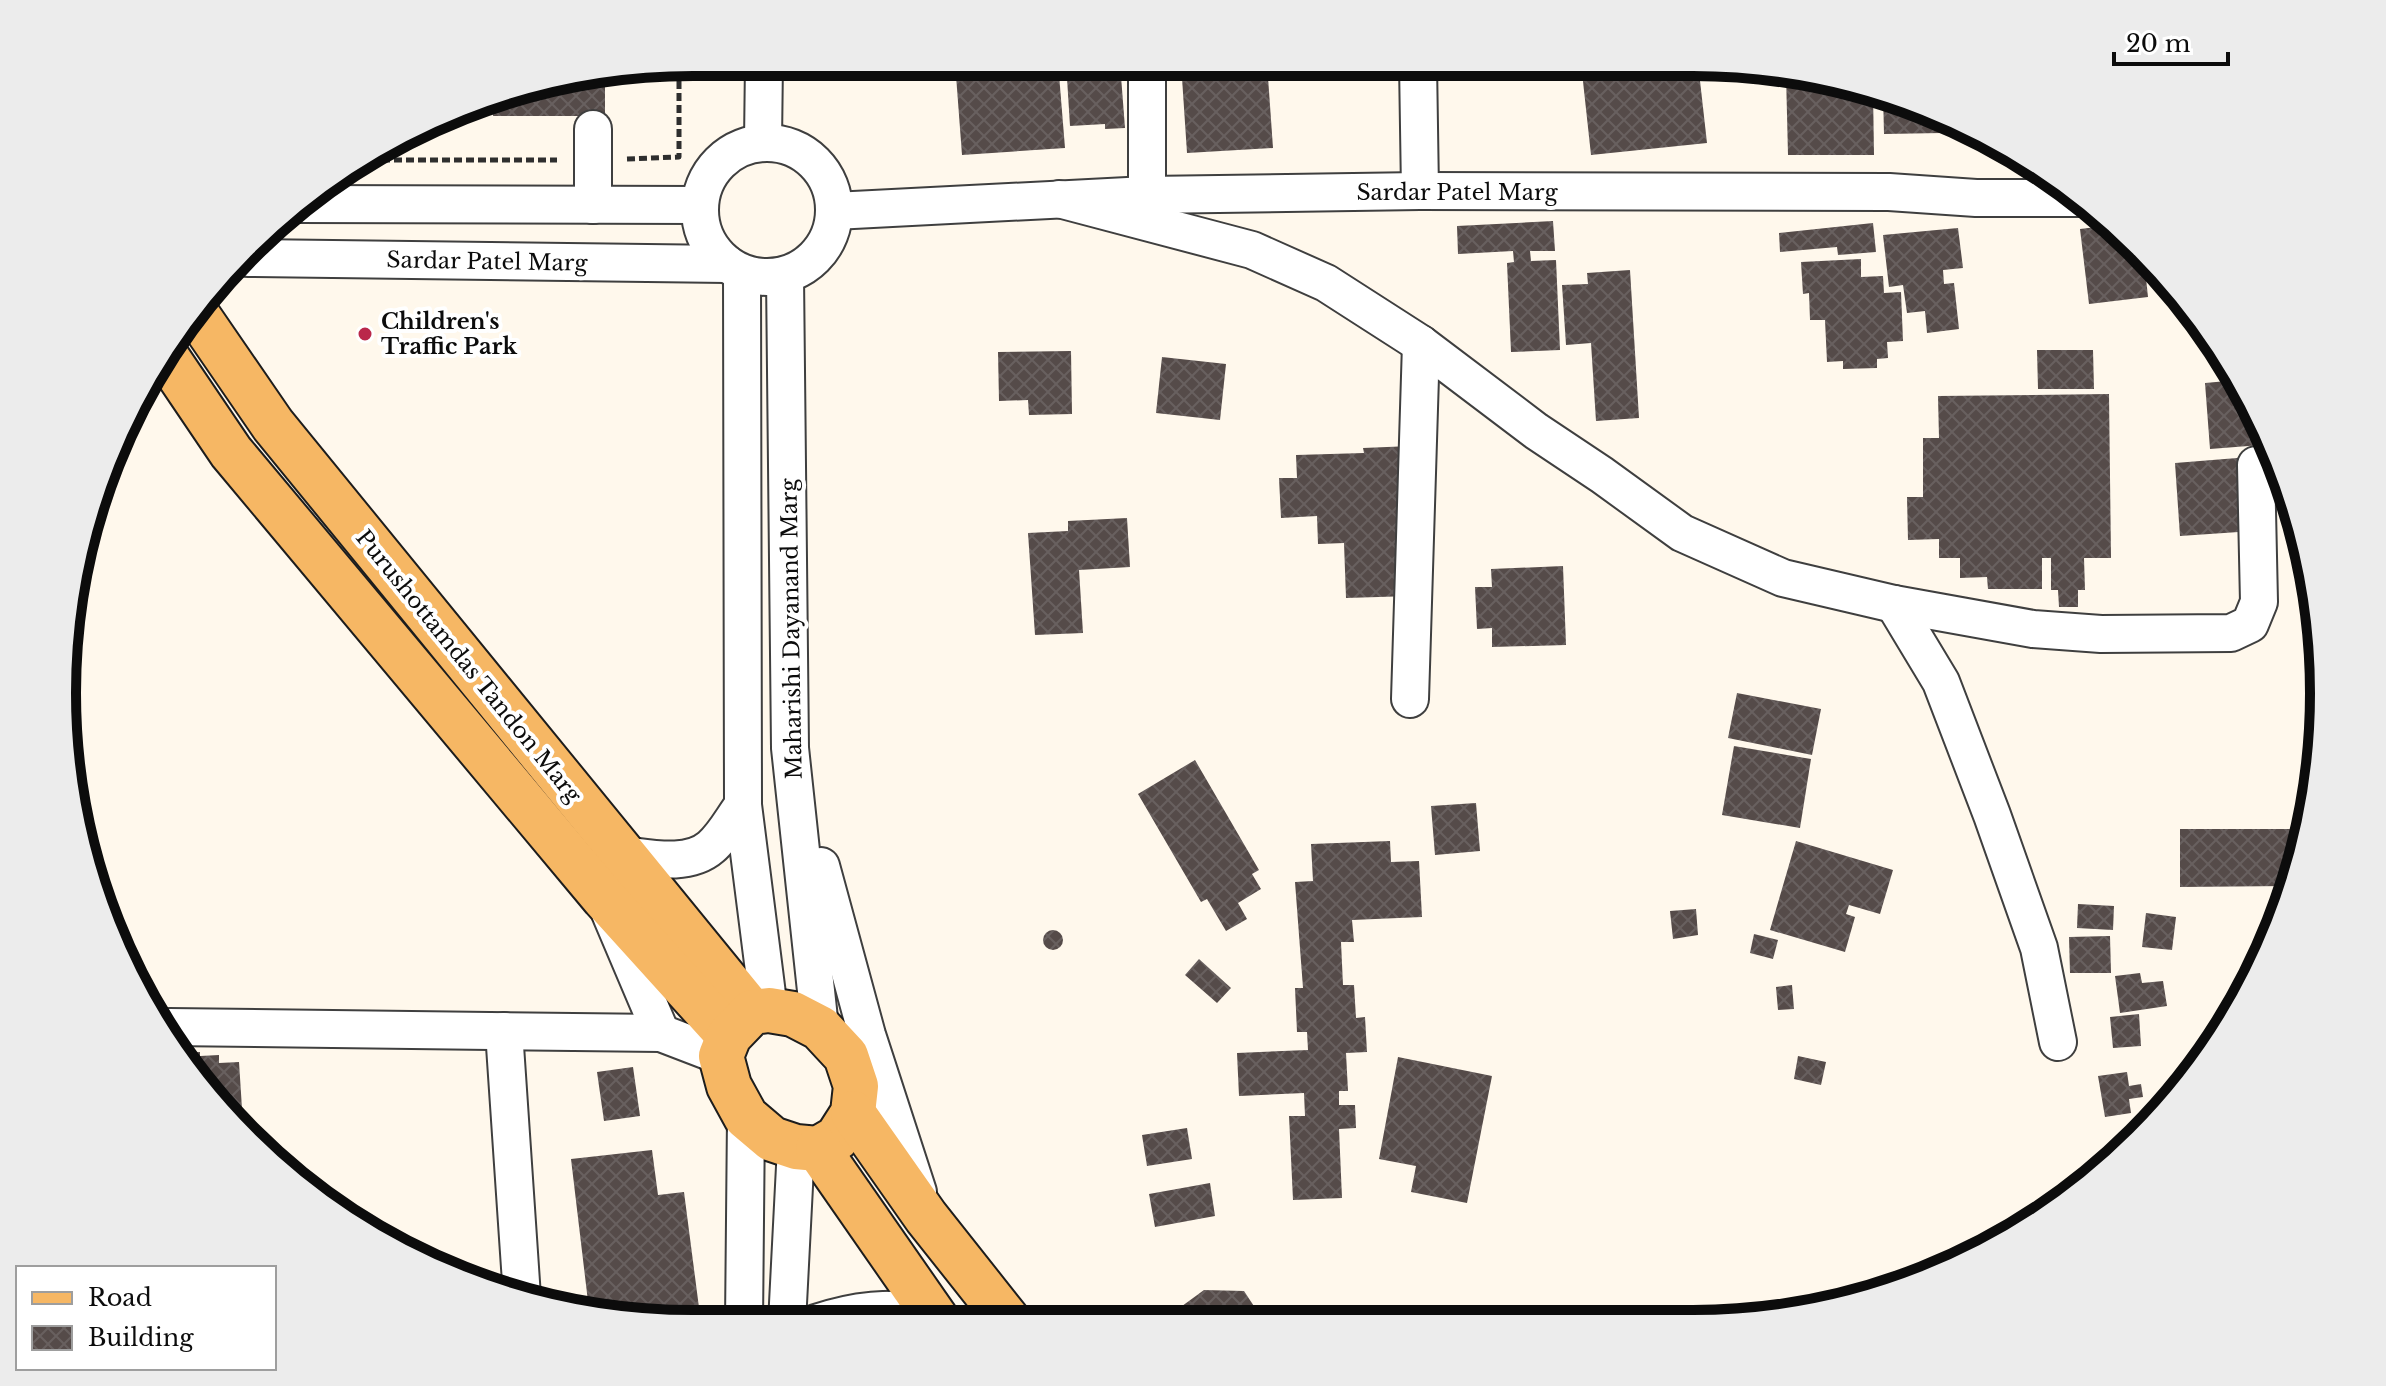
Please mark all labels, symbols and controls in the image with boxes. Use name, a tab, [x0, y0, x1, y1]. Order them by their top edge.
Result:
scale bar	[2114, 16, 2228, 66]
text: 20 m	[2126, 29, 2191, 58]
street label: Sardar Patel Marg	[1356, 179, 1558, 206]
street label: Sardar Patel Marg	[386, 246, 589, 277]
place label: Children's Traffic Park	[381, 308, 517, 360]
marker: Children's Traffic Park	[356, 325, 374, 343]
street label: Maharishi Dayanand Marg	[775, 477, 808, 780]
street label: Purushottamdas Tandon Marg	[350, 525, 588, 809]
legend	[16, 1266, 276, 1370]
text: Road	[88, 1283, 152, 1312]
text: Building	[88, 1323, 194, 1352]

